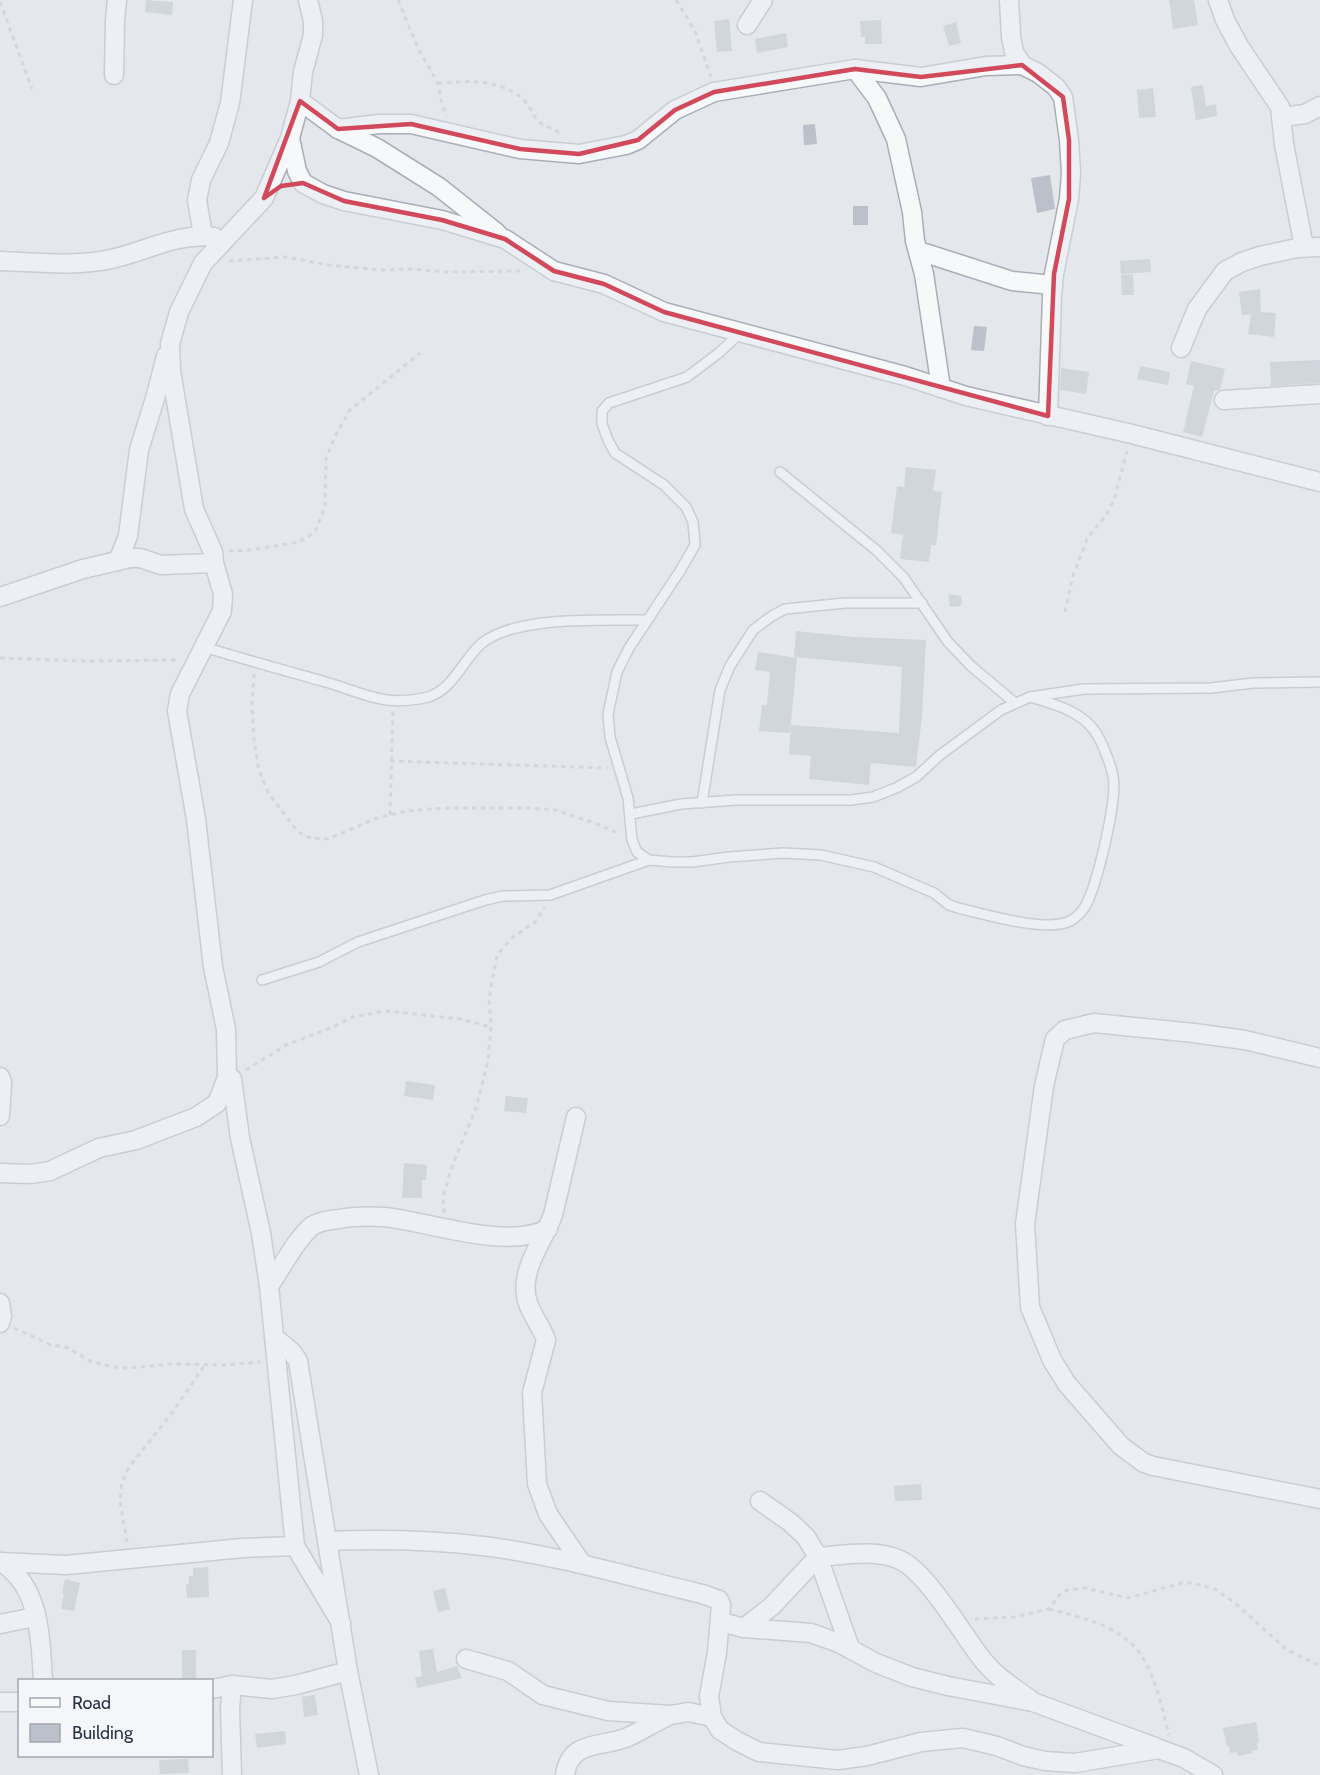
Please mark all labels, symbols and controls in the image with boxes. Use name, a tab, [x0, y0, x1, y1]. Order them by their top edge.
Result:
legend	[18, 1679, 213, 1757]
text: Road	[72, 1692, 111, 1714]
text: Building	[72, 1722, 134, 1744]

